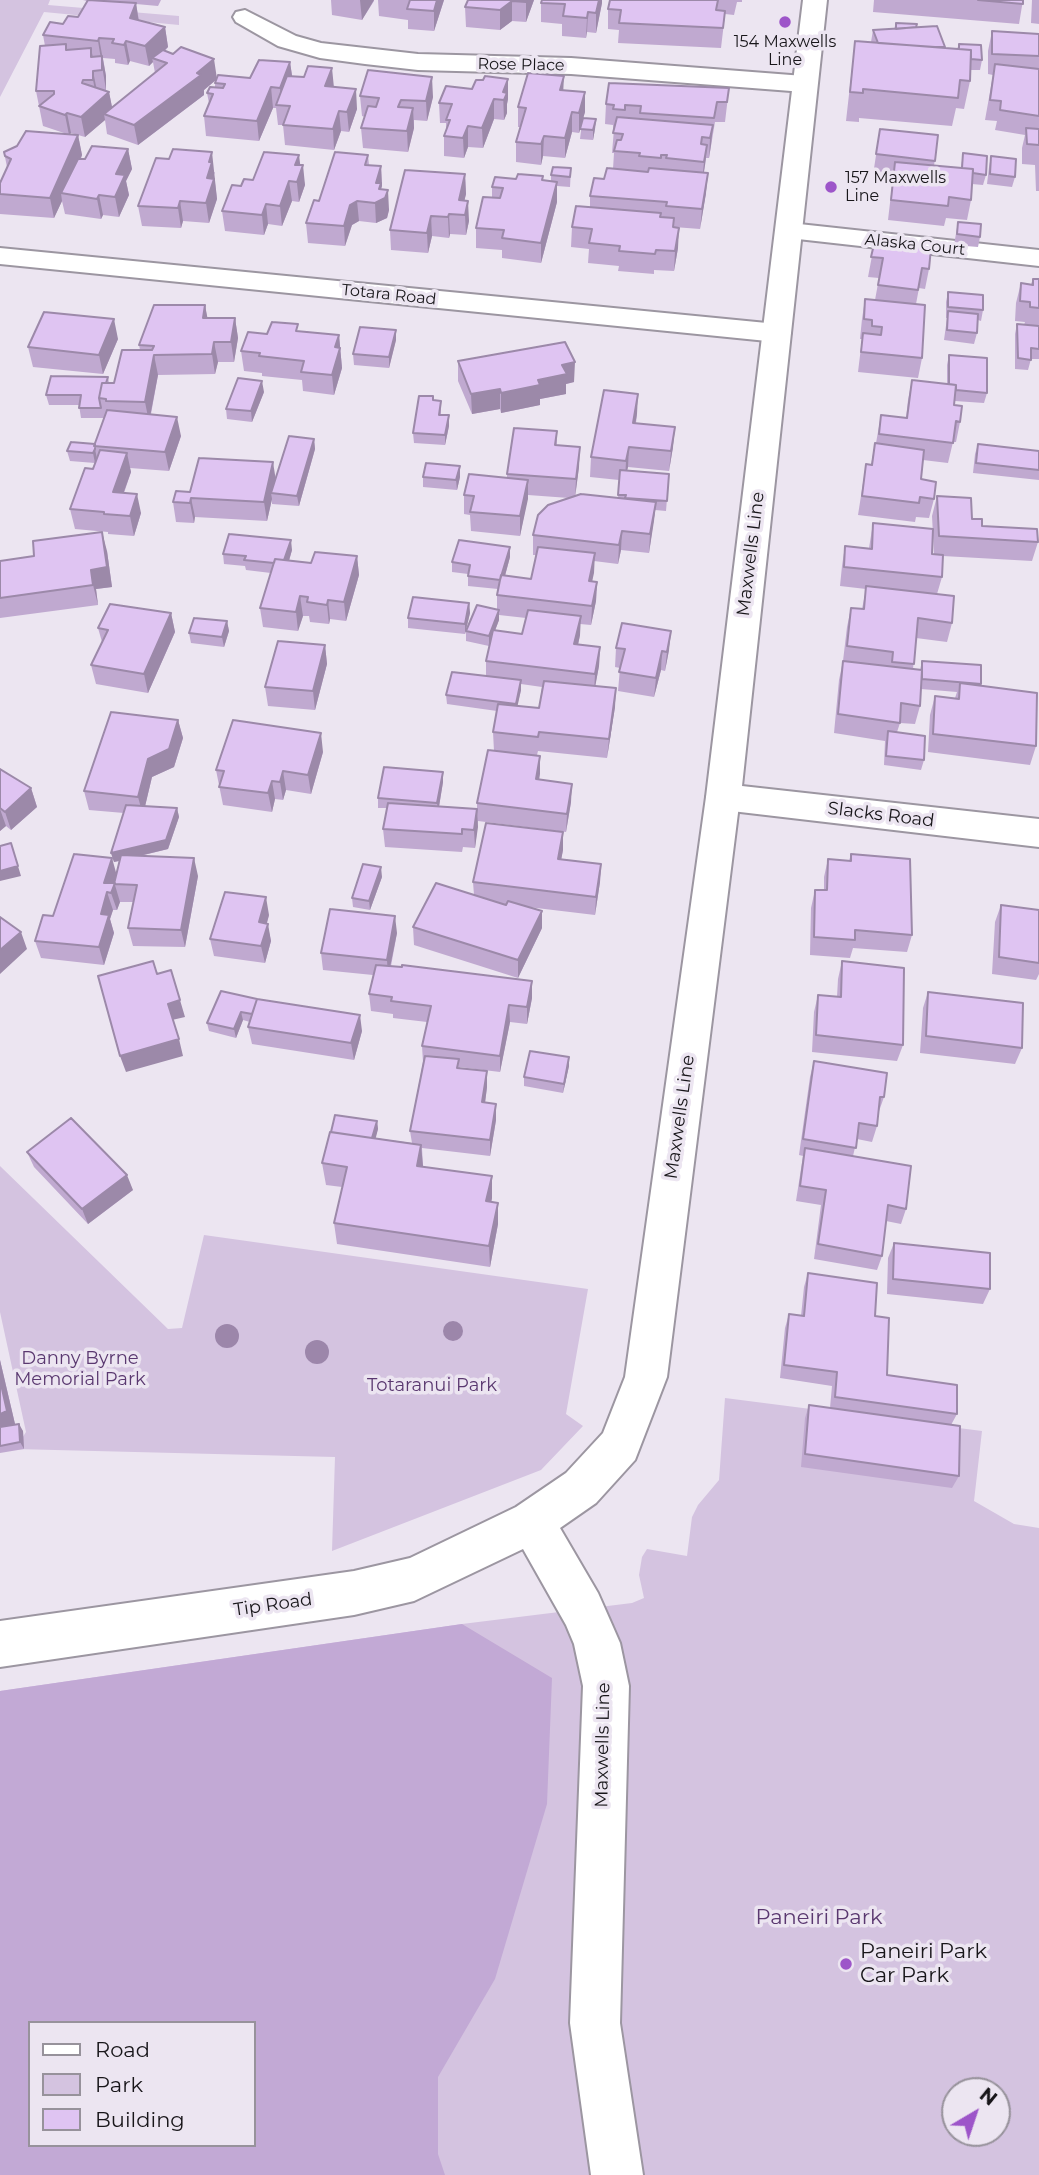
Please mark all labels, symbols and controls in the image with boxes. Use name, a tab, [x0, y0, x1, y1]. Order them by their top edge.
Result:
marker: 154 Maxwells Line	[777, 14, 793, 30]
place label: 154 Maxwells Line	[734, 32, 836, 70]
street label: Rose Place	[477, 55, 565, 75]
place label: 157 Maxwells Line	[845, 168, 946, 206]
marker: 157 Maxwells Line	[823, 179, 839, 195]
street label: Alaska Court	[864, 230, 966, 260]
street label: Totara Road	[341, 280, 437, 310]
street label: Maxwells Line	[733, 491, 769, 617]
street label: Slacks Road	[826, 798, 936, 832]
street label: Maxwells Line	[661, 1054, 699, 1180]
park label: Danny Byrne Memorial Park	[14, 1348, 146, 1390]
park label: Totaranui Park	[367, 1375, 497, 1397]
street label: Tip Road	[232, 1589, 314, 1621]
street label: Maxwells Line	[591, 1682, 615, 1808]
park label: Paneiri Park	[755, 1905, 883, 1931]
place label: Paneiri Park Car Park	[860, 1939, 987, 1989]
marker: Paneiri Park Car Park	[838, 1956, 854, 1972]
legend	[28, 2021, 256, 2147]
text: Road	[95, 2037, 150, 2062]
text: Park	[95, 2072, 143, 2097]
north arrow	[941, 2077, 1011, 2147]
text: N	[975, 2083, 1001, 2111]
text: Building	[95, 2107, 185, 2132]

